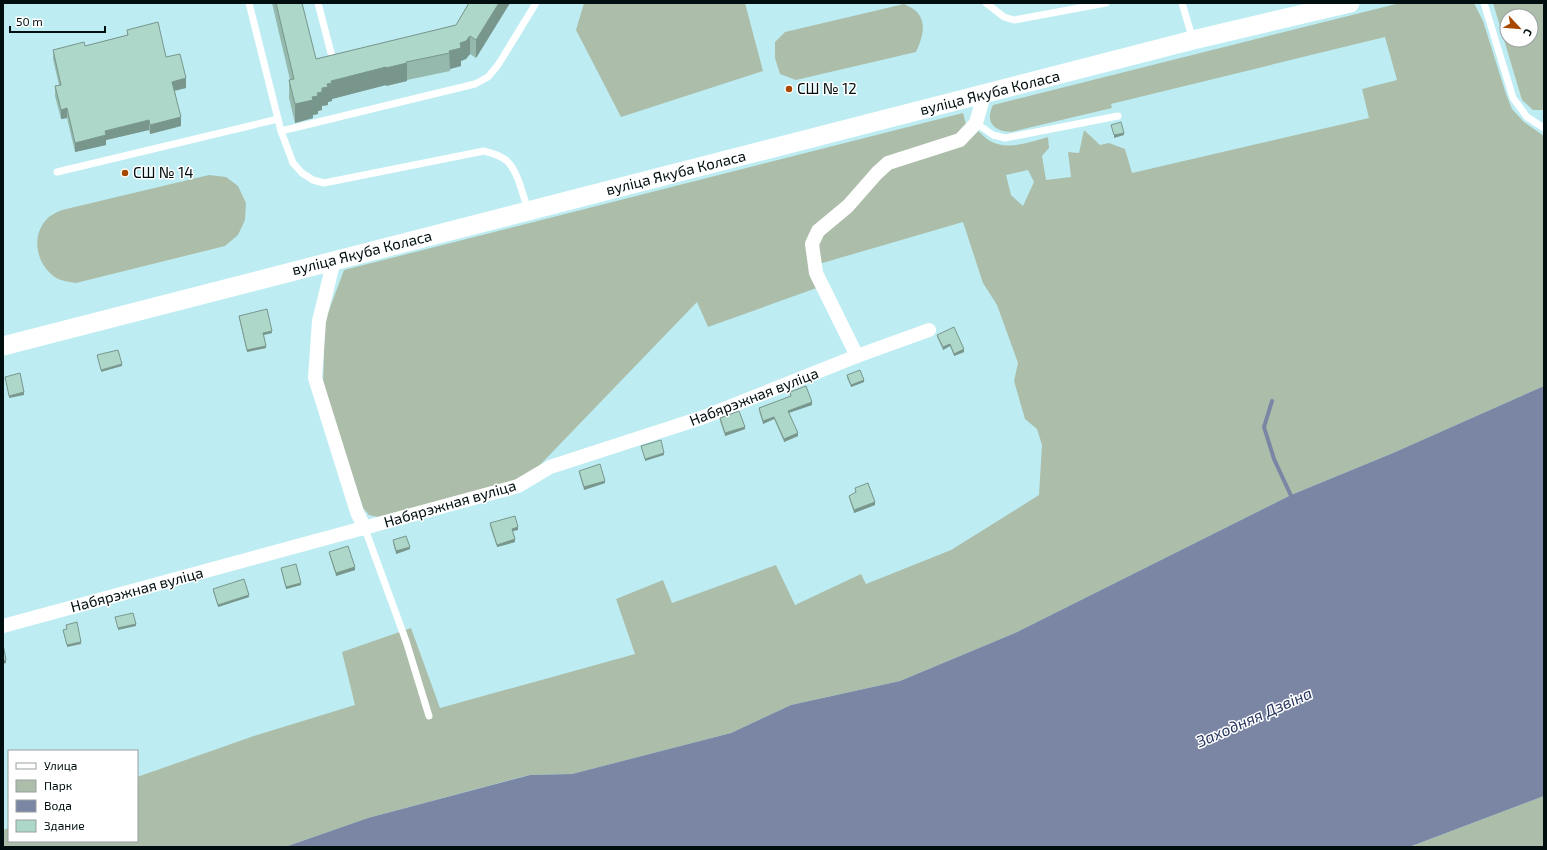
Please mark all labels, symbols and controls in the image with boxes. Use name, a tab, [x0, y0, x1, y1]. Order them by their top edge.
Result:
scale bar	[10, 8, 105, 34]
north arrow	[1499, 8, 1539, 48]
text: 50 m	[16, 14, 43, 28]
text: С	[1521, 27, 1536, 39]
street label: вуліца Якуба Коласа	[918, 66, 1062, 119]
place label: СШ № 12	[797, 79, 857, 97]
marker: СШ № 12	[784, 84, 794, 94]
street label: вуліца Якуба Коласа	[604, 146, 748, 199]
place label: СШ № 14	[133, 163, 193, 181]
marker: СШ № 14	[120, 168, 130, 178]
street label: вуліца Якуба Коласа	[290, 226, 434, 279]
street label: Набярэжная вуліца	[687, 363, 821, 430]
street label: Набярэжная вуліца	[382, 476, 518, 532]
street label: Набярэжная вуліца	[68, 563, 205, 616]
water label: Заходняя Дзвіна	[1192, 683, 1315, 751]
legend	[8, 750, 138, 842]
text: Улица	[44, 758, 77, 772]
text: Парк	[44, 778, 73, 792]
text: Вода	[44, 798, 72, 812]
text: Здание	[44, 818, 85, 832]

